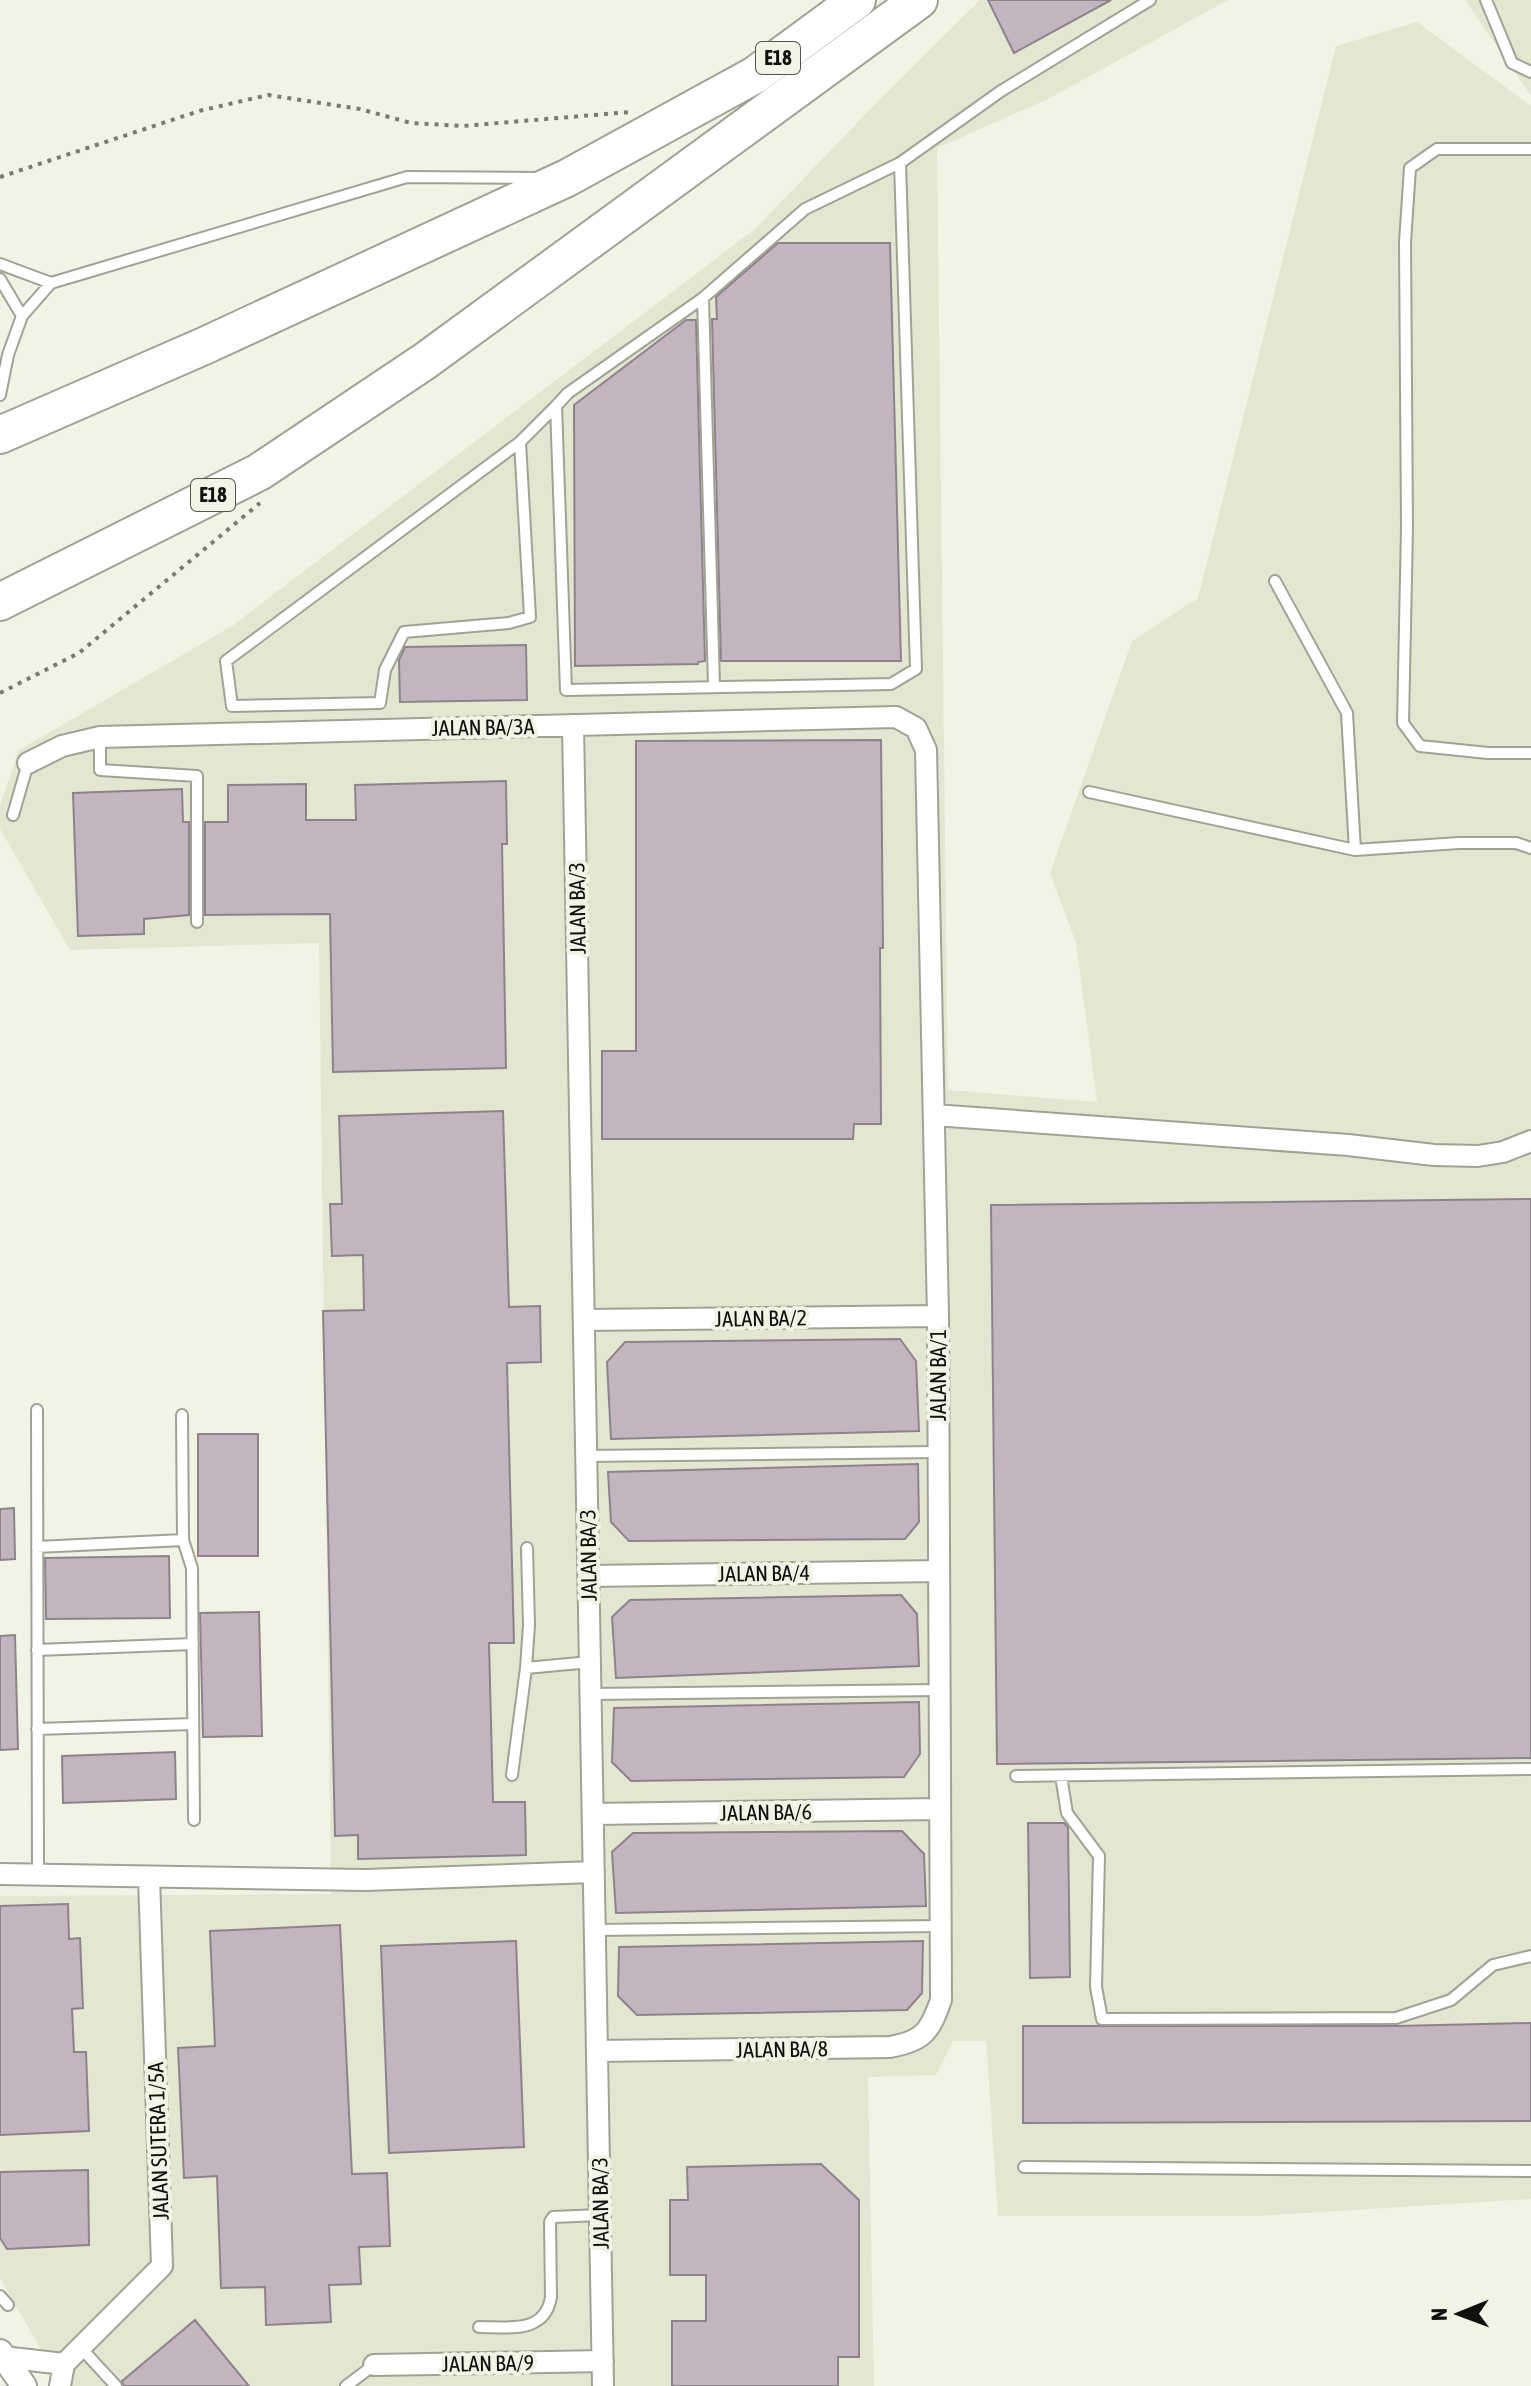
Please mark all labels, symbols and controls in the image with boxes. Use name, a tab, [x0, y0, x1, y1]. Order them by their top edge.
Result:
road number: E18	[756, 42, 800, 74]
road number: E18	[191, 479, 235, 511]
street label: JALAN BA/3A	[431, 713, 535, 741]
street label: JALAN BA/3	[563, 862, 591, 954]
street label: JALAN BA/2	[715, 1304, 807, 1332]
street label: JALAN BA/1	[925, 1329, 951, 1421]
street label: JALAN BA/3	[574, 1509, 602, 1601]
street label: JALAN BA/4	[718, 1559, 810, 1587]
street label: JALAN BA/6	[720, 1798, 812, 1826]
street label: JALAN BA/8	[736, 2035, 828, 2063]
street label: JALAN SUTERA 1/5A	[142, 2061, 174, 2220]
street label: JALAN BA/3	[586, 2157, 614, 2249]
north arrow	[1419, 2274, 1499, 2354]
text: N	[1426, 2308, 1452, 2321]
street label: JALAN BA/9	[442, 2349, 534, 2377]

